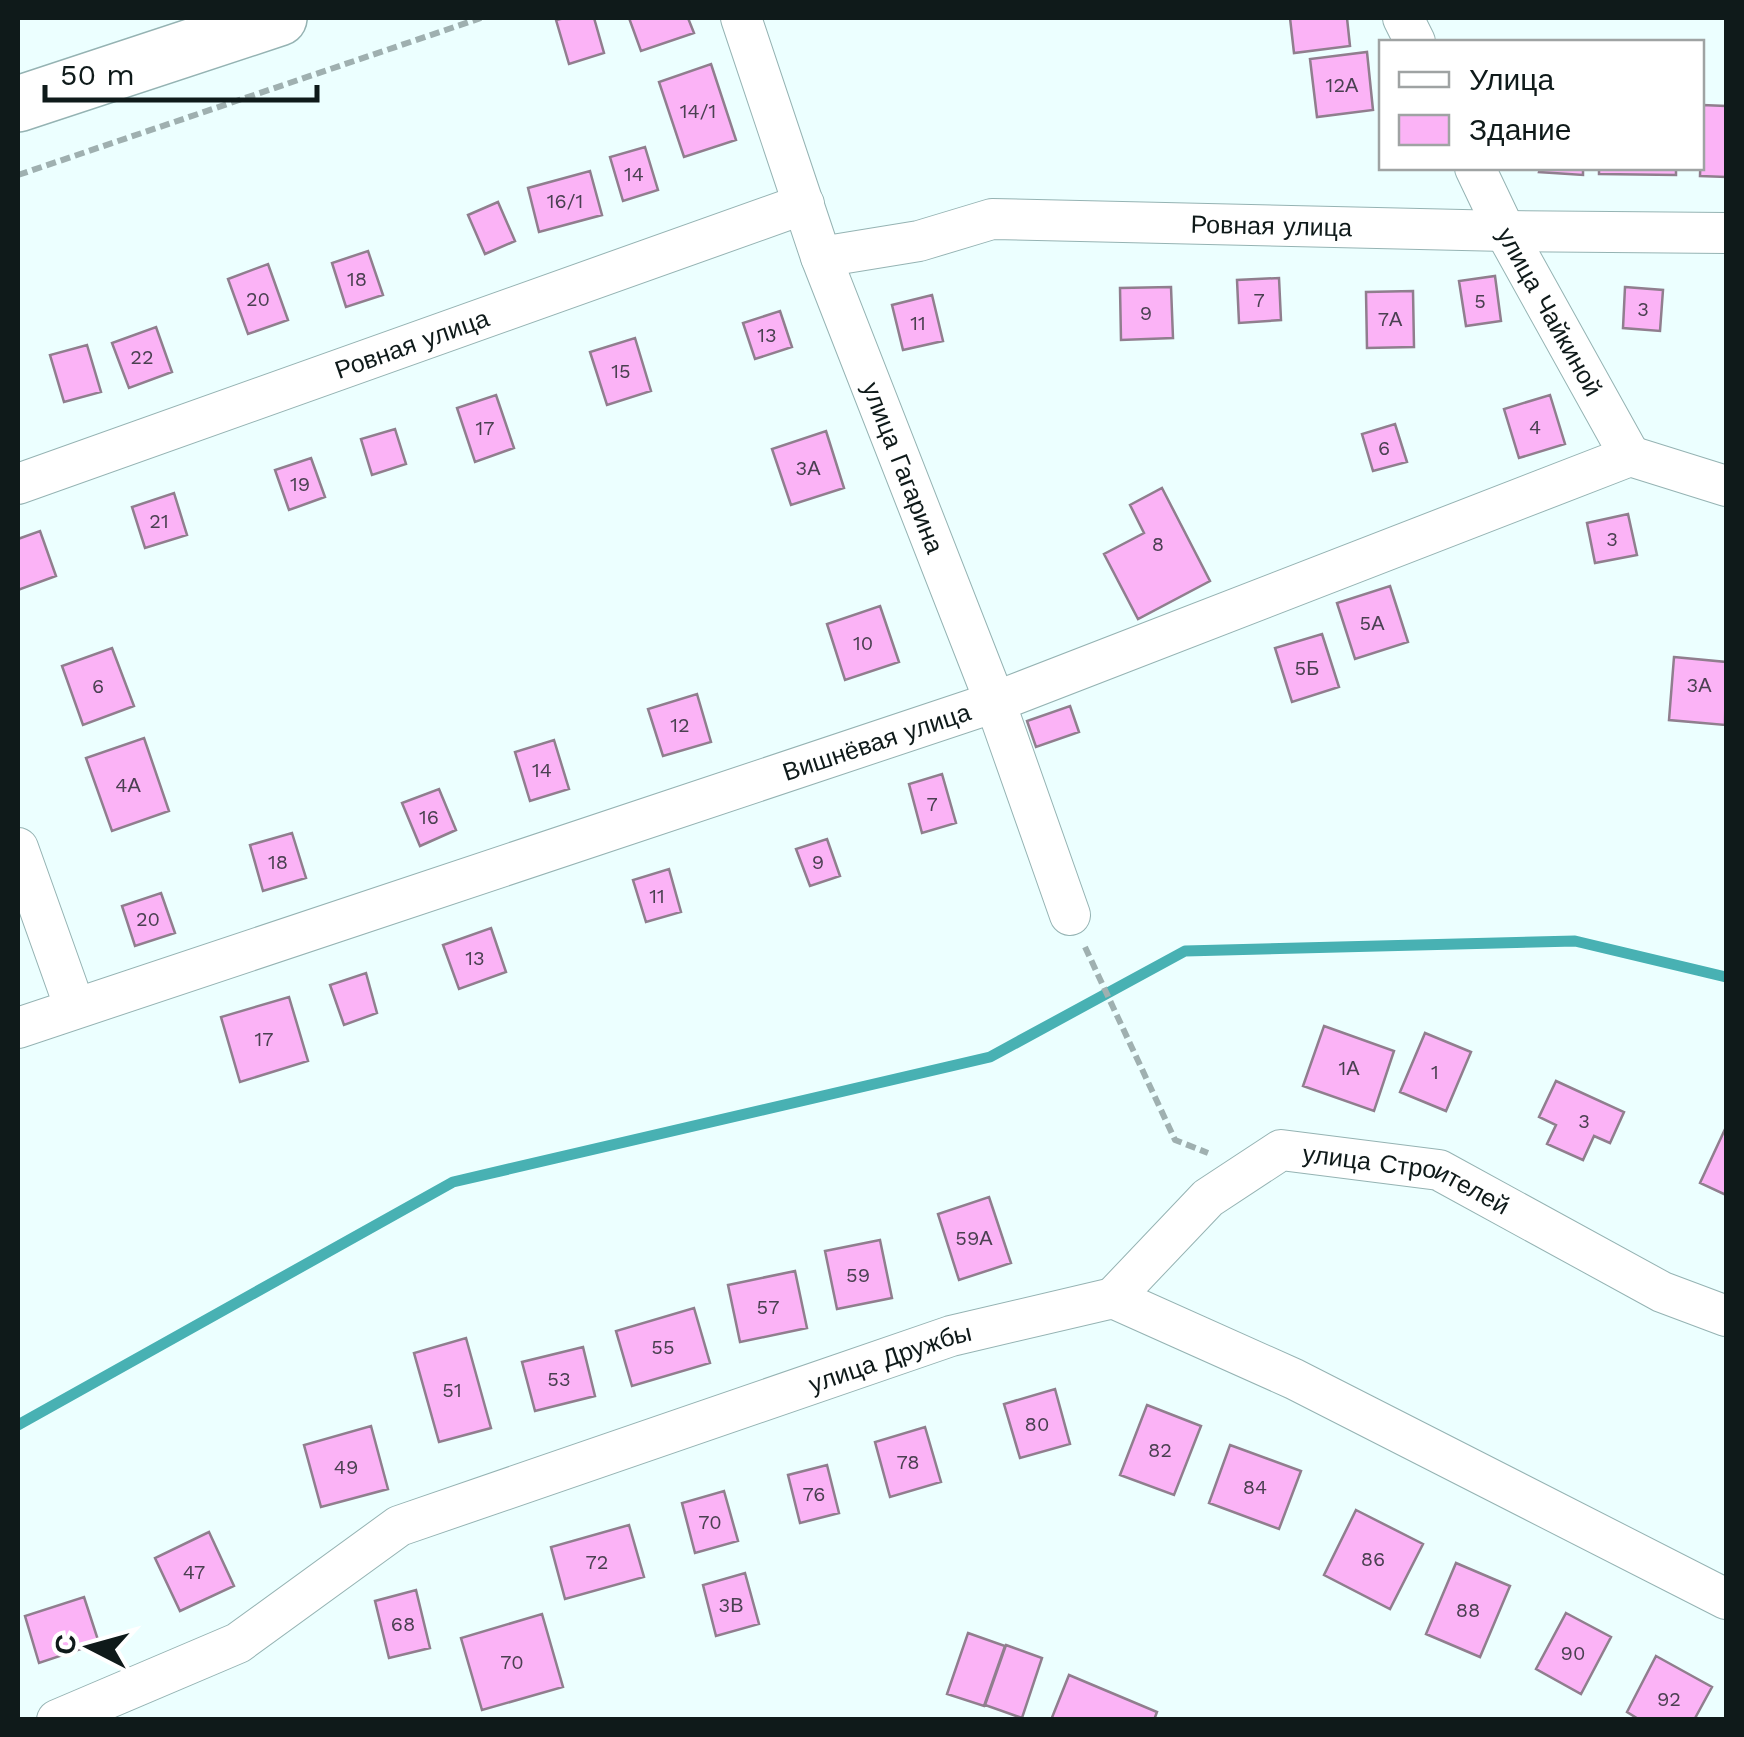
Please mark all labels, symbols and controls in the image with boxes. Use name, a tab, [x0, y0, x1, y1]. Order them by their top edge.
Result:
scale bar	[45, 40, 318, 102]
legend	[1379, 40, 1704, 170]
text: 50 m	[60, 57, 135, 92]
text: Улица	[1469, 62, 1554, 97]
house number: 12А	[1326, 73, 1359, 97]
house number: 14/1	[680, 99, 716, 123]
text: Здание	[1469, 112, 1571, 147]
house number: 14	[624, 162, 644, 186]
house number: 16/1	[547, 189, 583, 213]
street label: Ровная улица	[1190, 209, 1352, 242]
street label: улица Чайкиной	[1491, 222, 1608, 401]
house number: 18	[347, 267, 367, 291]
house number: 20	[246, 287, 270, 311]
house number: 7	[1253, 288, 1265, 312]
house number: 5	[1474, 289, 1486, 313]
house number: 3	[1637, 297, 1649, 321]
house number: 9	[1140, 301, 1152, 325]
street label: Ровная улица	[331, 303, 493, 384]
house number: 7А	[1378, 307, 1403, 331]
house number: 11	[910, 311, 926, 335]
house number: 13	[757, 323, 777, 347]
house number: 22	[130, 345, 154, 369]
house number: 15	[611, 359, 631, 383]
street label: улица Гагарина	[857, 378, 950, 557]
house number: 4	[1529, 415, 1541, 439]
house number: 17	[475, 416, 495, 440]
house number: 6	[1378, 436, 1390, 460]
house number: 3А	[796, 456, 821, 480]
house number: 19	[290, 472, 310, 496]
house number: 21	[149, 509, 169, 533]
house number: 3	[1606, 527, 1618, 551]
house number: 8	[1152, 532, 1164, 556]
house number: 5А	[1360, 611, 1385, 635]
house number: 10	[853, 631, 873, 655]
house number: 5Б	[1295, 656, 1319, 680]
house number: 3А	[1687, 673, 1712, 697]
house number: 6	[92, 674, 104, 698]
street label: Вишнёвая улица	[779, 697, 974, 786]
house number: 12	[670, 713, 690, 737]
house number: 14	[532, 758, 552, 782]
house number: 4А	[115, 773, 141, 797]
house number: 7	[926, 792, 938, 816]
house number: 16	[419, 805, 439, 829]
house number: 18	[268, 850, 288, 874]
house number: 9	[812, 850, 824, 874]
house number: 11	[649, 884, 665, 908]
house number: 20	[136, 907, 160, 931]
house number: 13	[465, 946, 485, 970]
house number: 17	[254, 1027, 274, 1051]
house number: 1А	[1338, 1056, 1360, 1080]
house number: 1	[1431, 1060, 1439, 1084]
house number: 3	[1578, 1109, 1590, 1133]
street label: улица Строителей	[1301, 1138, 1514, 1220]
house number: 59А	[955, 1226, 993, 1250]
house number: 59	[846, 1263, 870, 1287]
house number: 57	[757, 1295, 779, 1319]
street label: улица Дружбы	[805, 1317, 974, 1398]
house number: 55	[651, 1335, 675, 1359]
house number: 53	[547, 1367, 571, 1391]
house number: 51	[442, 1378, 462, 1402]
house number: 80	[1025, 1412, 1049, 1436]
house number: 82	[1148, 1438, 1172, 1462]
house number: 78	[896, 1450, 920, 1474]
house number: 49	[334, 1455, 358, 1479]
house number: 84	[1243, 1475, 1267, 1499]
house number: 76	[803, 1482, 825, 1506]
house number: 70	[698, 1510, 722, 1534]
house number: 86	[1361, 1547, 1385, 1571]
house number: 72	[586, 1550, 608, 1574]
house number: 47	[183, 1560, 205, 1584]
house number: 3В	[719, 1593, 744, 1617]
north arrow	[40, 1597, 140, 1697]
house number: 88	[1456, 1598, 1480, 1622]
house number: 68	[391, 1612, 415, 1636]
text: С	[48, 1633, 83, 1656]
house number: 90	[1561, 1641, 1585, 1665]
house number: 70	[500, 1650, 524, 1674]
house number: 92	[1657, 1687, 1681, 1711]

